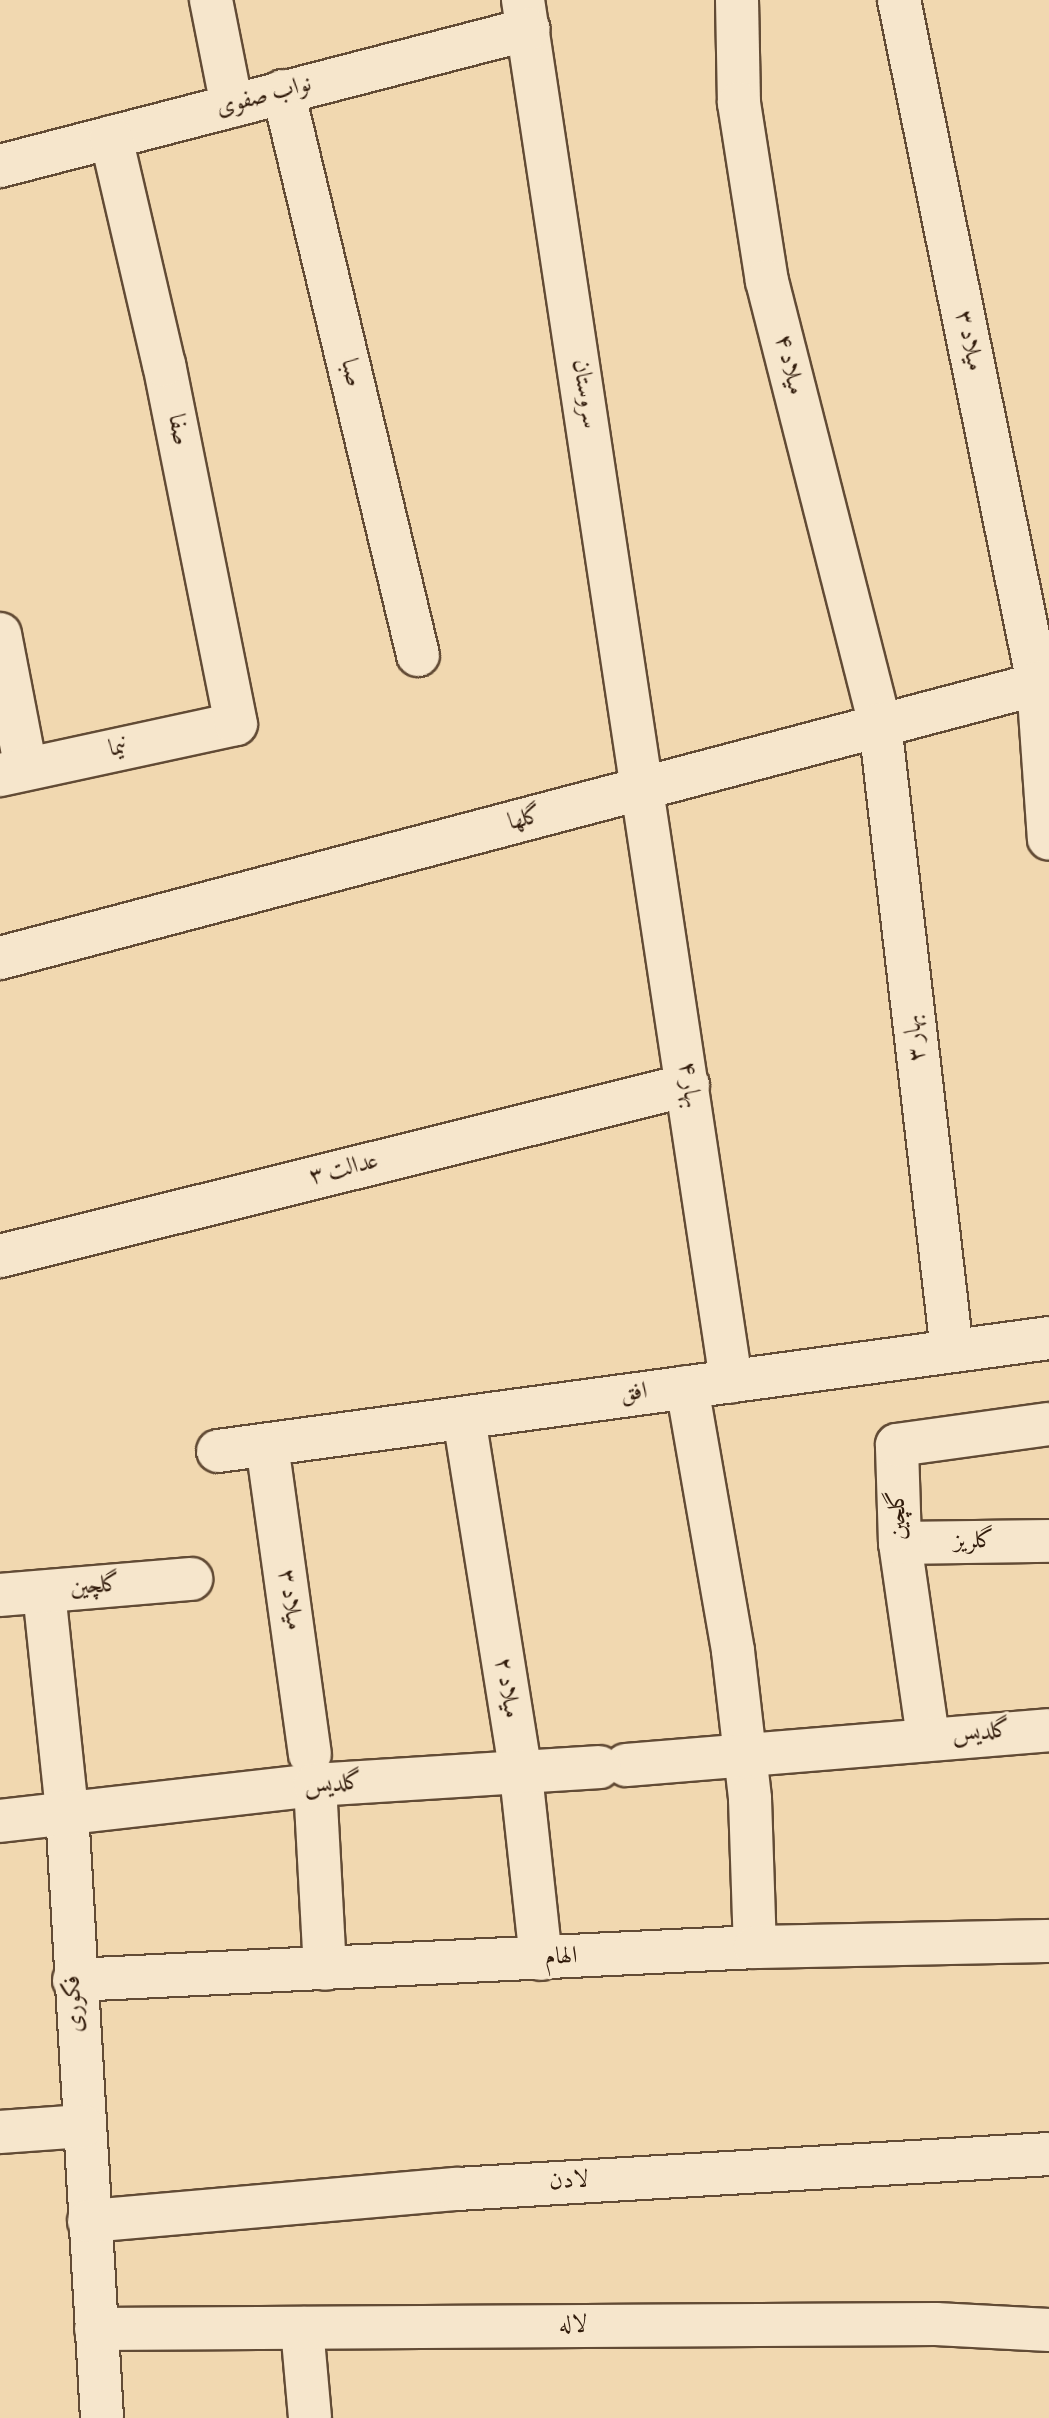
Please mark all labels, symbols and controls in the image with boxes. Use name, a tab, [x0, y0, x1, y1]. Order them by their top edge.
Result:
street label: نواب صفوی	[213, 70, 315, 124]
street label: میلاد ۳	[948, 308, 988, 374]
street label: میلاد ۴	[767, 332, 809, 398]
street label: صبا	[333, 356, 367, 390]
street label: سروستان	[564, 357, 604, 431]
street label: صفا	[160, 412, 194, 448]
street label: نیما	[106, 733, 130, 765]
street label: گلها	[505, 802, 545, 838]
street label: بهار ۳	[899, 1013, 933, 1063]
street label: بهار ۴	[670, 1060, 706, 1110]
street label: عدالت ۳	[307, 1148, 381, 1192]
street label: افق	[619, 1378, 649, 1410]
street label: گلچین	[884, 1490, 914, 1540]
street label: گلریز	[954, 1527, 994, 1557]
street label: میلاد ۳	[270, 1568, 308, 1632]
street label: گلچین	[69, 1570, 121, 1604]
street label: میلاد ۲	[487, 1655, 525, 1721]
street label: گلدیس	[951, 1717, 1011, 1749]
street label: گلدیس	[303, 1769, 363, 1801]
street label: الهام	[544, 1943, 578, 1973]
street label: فکوری	[59, 1975, 91, 2033]
street label: لادن	[548, 2166, 590, 2198]
street label: لاله	[559, 2312, 587, 2340]

